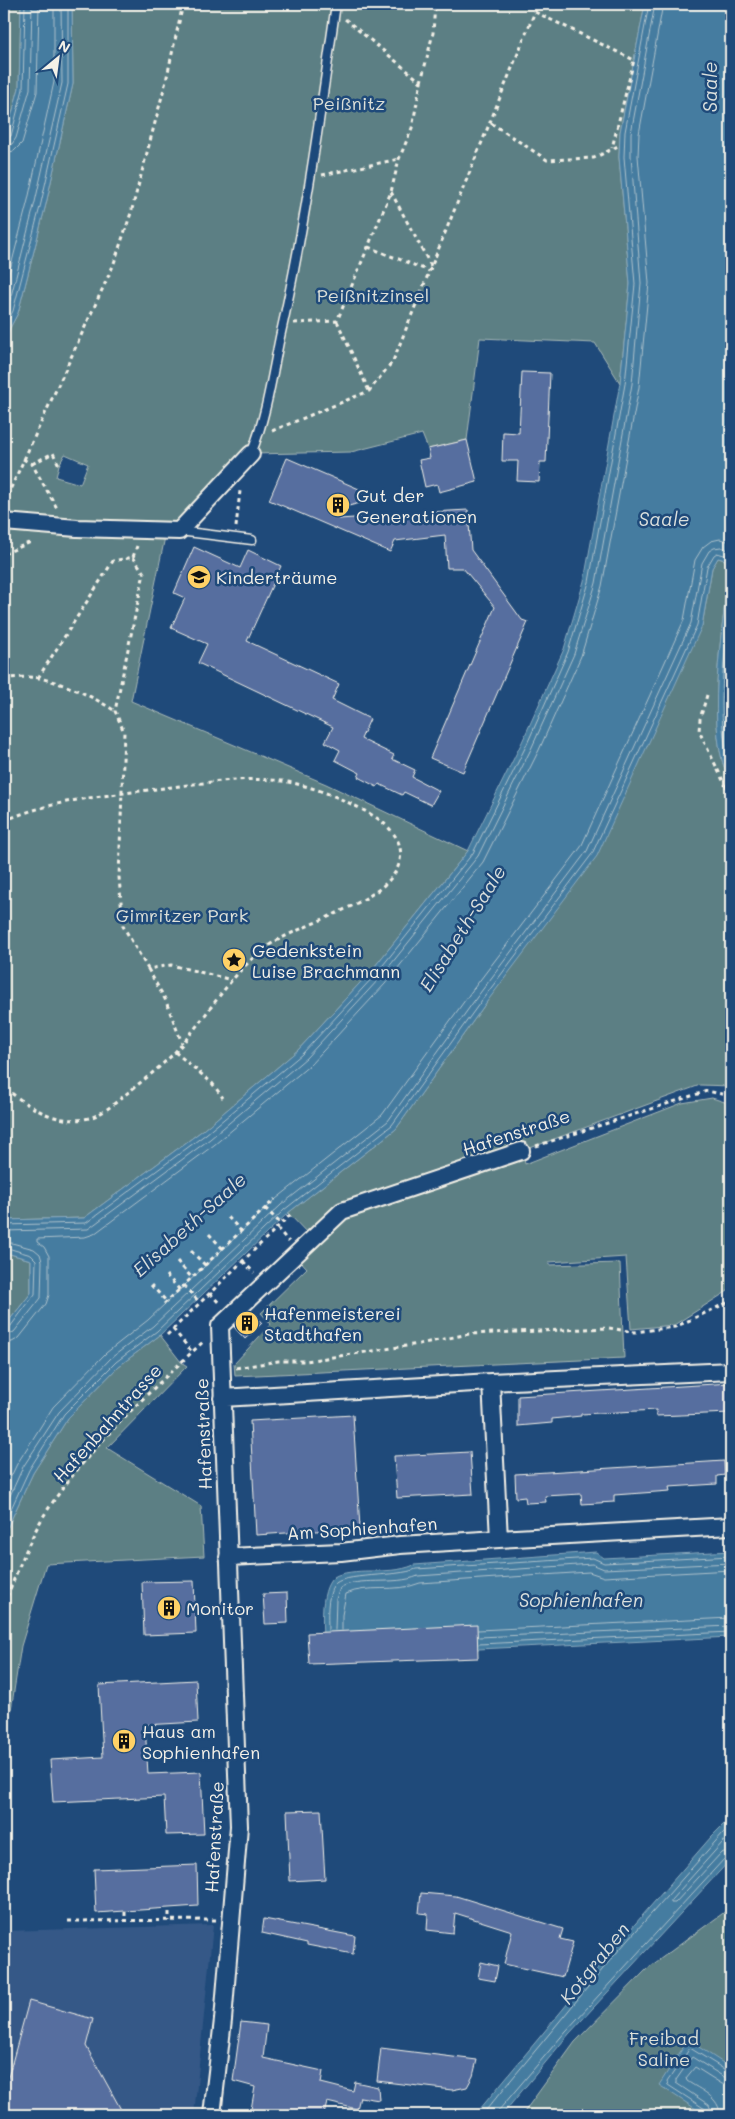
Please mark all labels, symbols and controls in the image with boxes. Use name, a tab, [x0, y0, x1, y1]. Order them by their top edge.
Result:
north arrow	[32, 32, 82, 82]
text: N	[55, 35, 74, 57]
water label: Saale	[697, 62, 722, 112]
park label: Peißnitz	[313, 91, 385, 115]
park label: Peißnitzinsel	[317, 283, 429, 307]
place label: Gut der Generationen	[356, 483, 477, 528]
building icon: Gut der Generationen	[325, 492, 351, 518]
water label: Saale	[639, 506, 689, 531]
school or university icon: Kinderträume	[186, 564, 212, 590]
place label: Kinderträume	[216, 565, 338, 589]
water label: Elisabeth-Saale	[413, 860, 511, 996]
park label: Gimritzer Park	[116, 903, 248, 927]
place label: Gedenkstein Luise Brachmann	[252, 938, 400, 983]
place icon: Gedenkstein Luise Brachmann	[221, 947, 247, 973]
street label: Hafenstraße	[459, 1103, 573, 1161]
water label: Elisabeth-Saale	[127, 1166, 251, 1282]
place label: Hafenmeisterei Stadthafen	[264, 1301, 401, 1346]
building icon: Hafenmeisterei Stadthafen	[234, 1310, 260, 1336]
street label: Hafenbahntrasse	[47, 1359, 167, 1487]
street label: Hafenstraße	[189, 1378, 217, 1490]
street label: Am Sophienhafen	[286, 1511, 438, 1545]
water label: Sophienhafen	[519, 1587, 643, 1612]
building icon: Monitor	[156, 1595, 182, 1621]
place label: Monitor	[186, 1596, 254, 1620]
place label: Haus am Sophienhafen	[142, 1719, 260, 1764]
building icon: Haus am Sophienhafen	[111, 1728, 137, 1754]
street label: Hafenstraße	[199, 1781, 229, 1893]
water label: Kotgraben	[553, 1917, 635, 2009]
park label: Freibad Saline	[629, 2026, 699, 2071]

